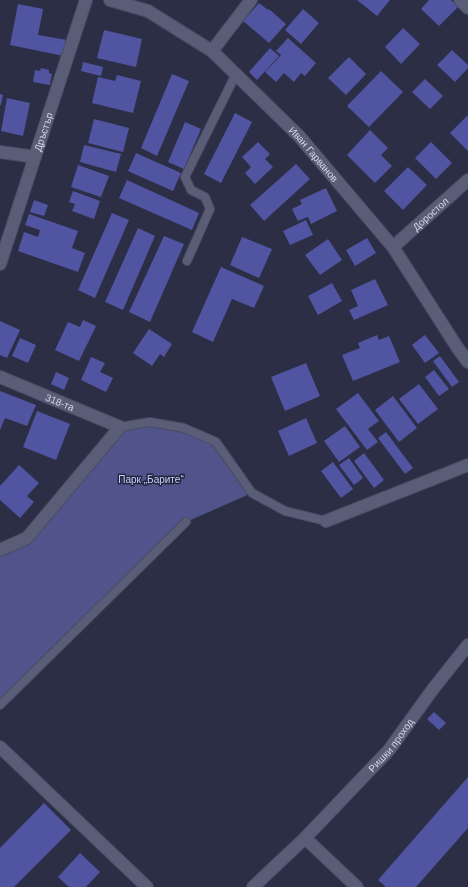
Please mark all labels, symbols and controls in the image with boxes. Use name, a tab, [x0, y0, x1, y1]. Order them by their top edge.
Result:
street label: Дръстър	[32, 111, 55, 153]
street label: Иван Гарванов	[287, 124, 340, 184]
street label: Доростол	[410, 195, 451, 233]
street label: 318-та	[44, 392, 76, 413]
park label: Парк „Барите“	[118, 474, 184, 485]
street label: Ришки проход	[366, 716, 416, 774]

